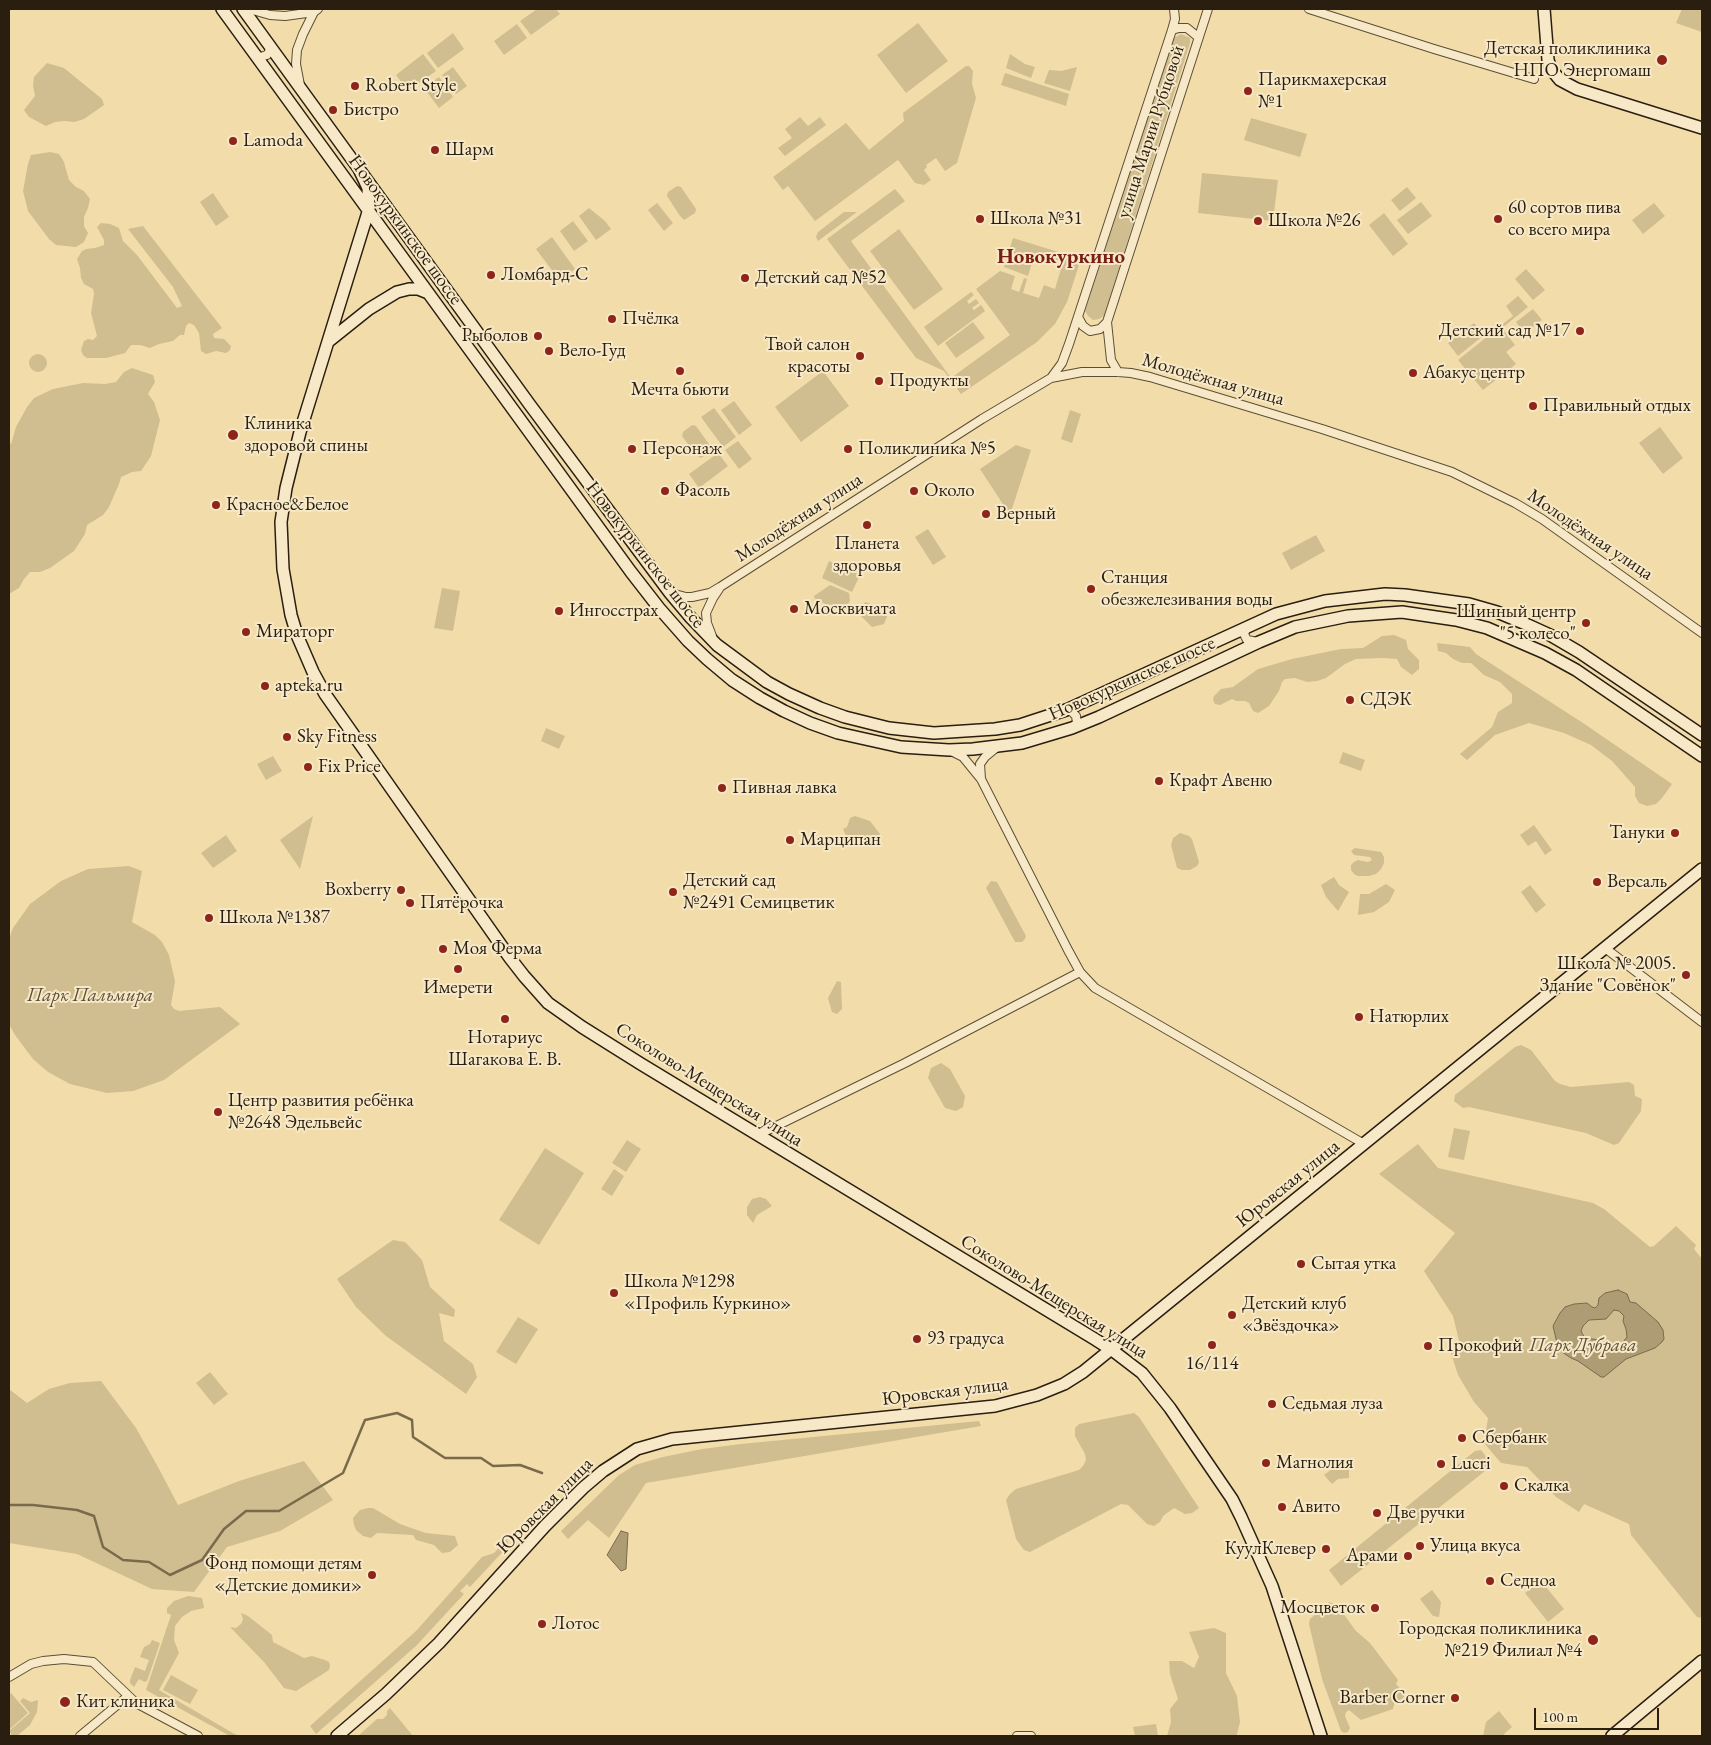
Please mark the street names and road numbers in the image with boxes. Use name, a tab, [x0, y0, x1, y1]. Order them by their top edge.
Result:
street label: улица Марии Рубцовой	[1112, 43, 1190, 221]
street label: Новокуркинское шоссе	[343, 151, 467, 309]
street label: Молодёжная улица	[1139, 349, 1287, 411]
street label: Молодёжная улица	[731, 468, 867, 568]
street label: Новокуркинское шоссе	[581, 477, 709, 633]
street label: Молодёжная улица	[1523, 484, 1657, 586]
street label: Новокуркинское шоссе	[1045, 632, 1219, 726]
street label: Соколово-Мещерская улица	[611, 1018, 807, 1152]
street label: Юровская улица	[1231, 1135, 1345, 1233]
street label: Соколово-Мещерская улица	[956, 1230, 1152, 1364]
street label: Юровская улица	[880, 1373, 1010, 1411]
street label: Юровская улица	[492, 1453, 598, 1559]

